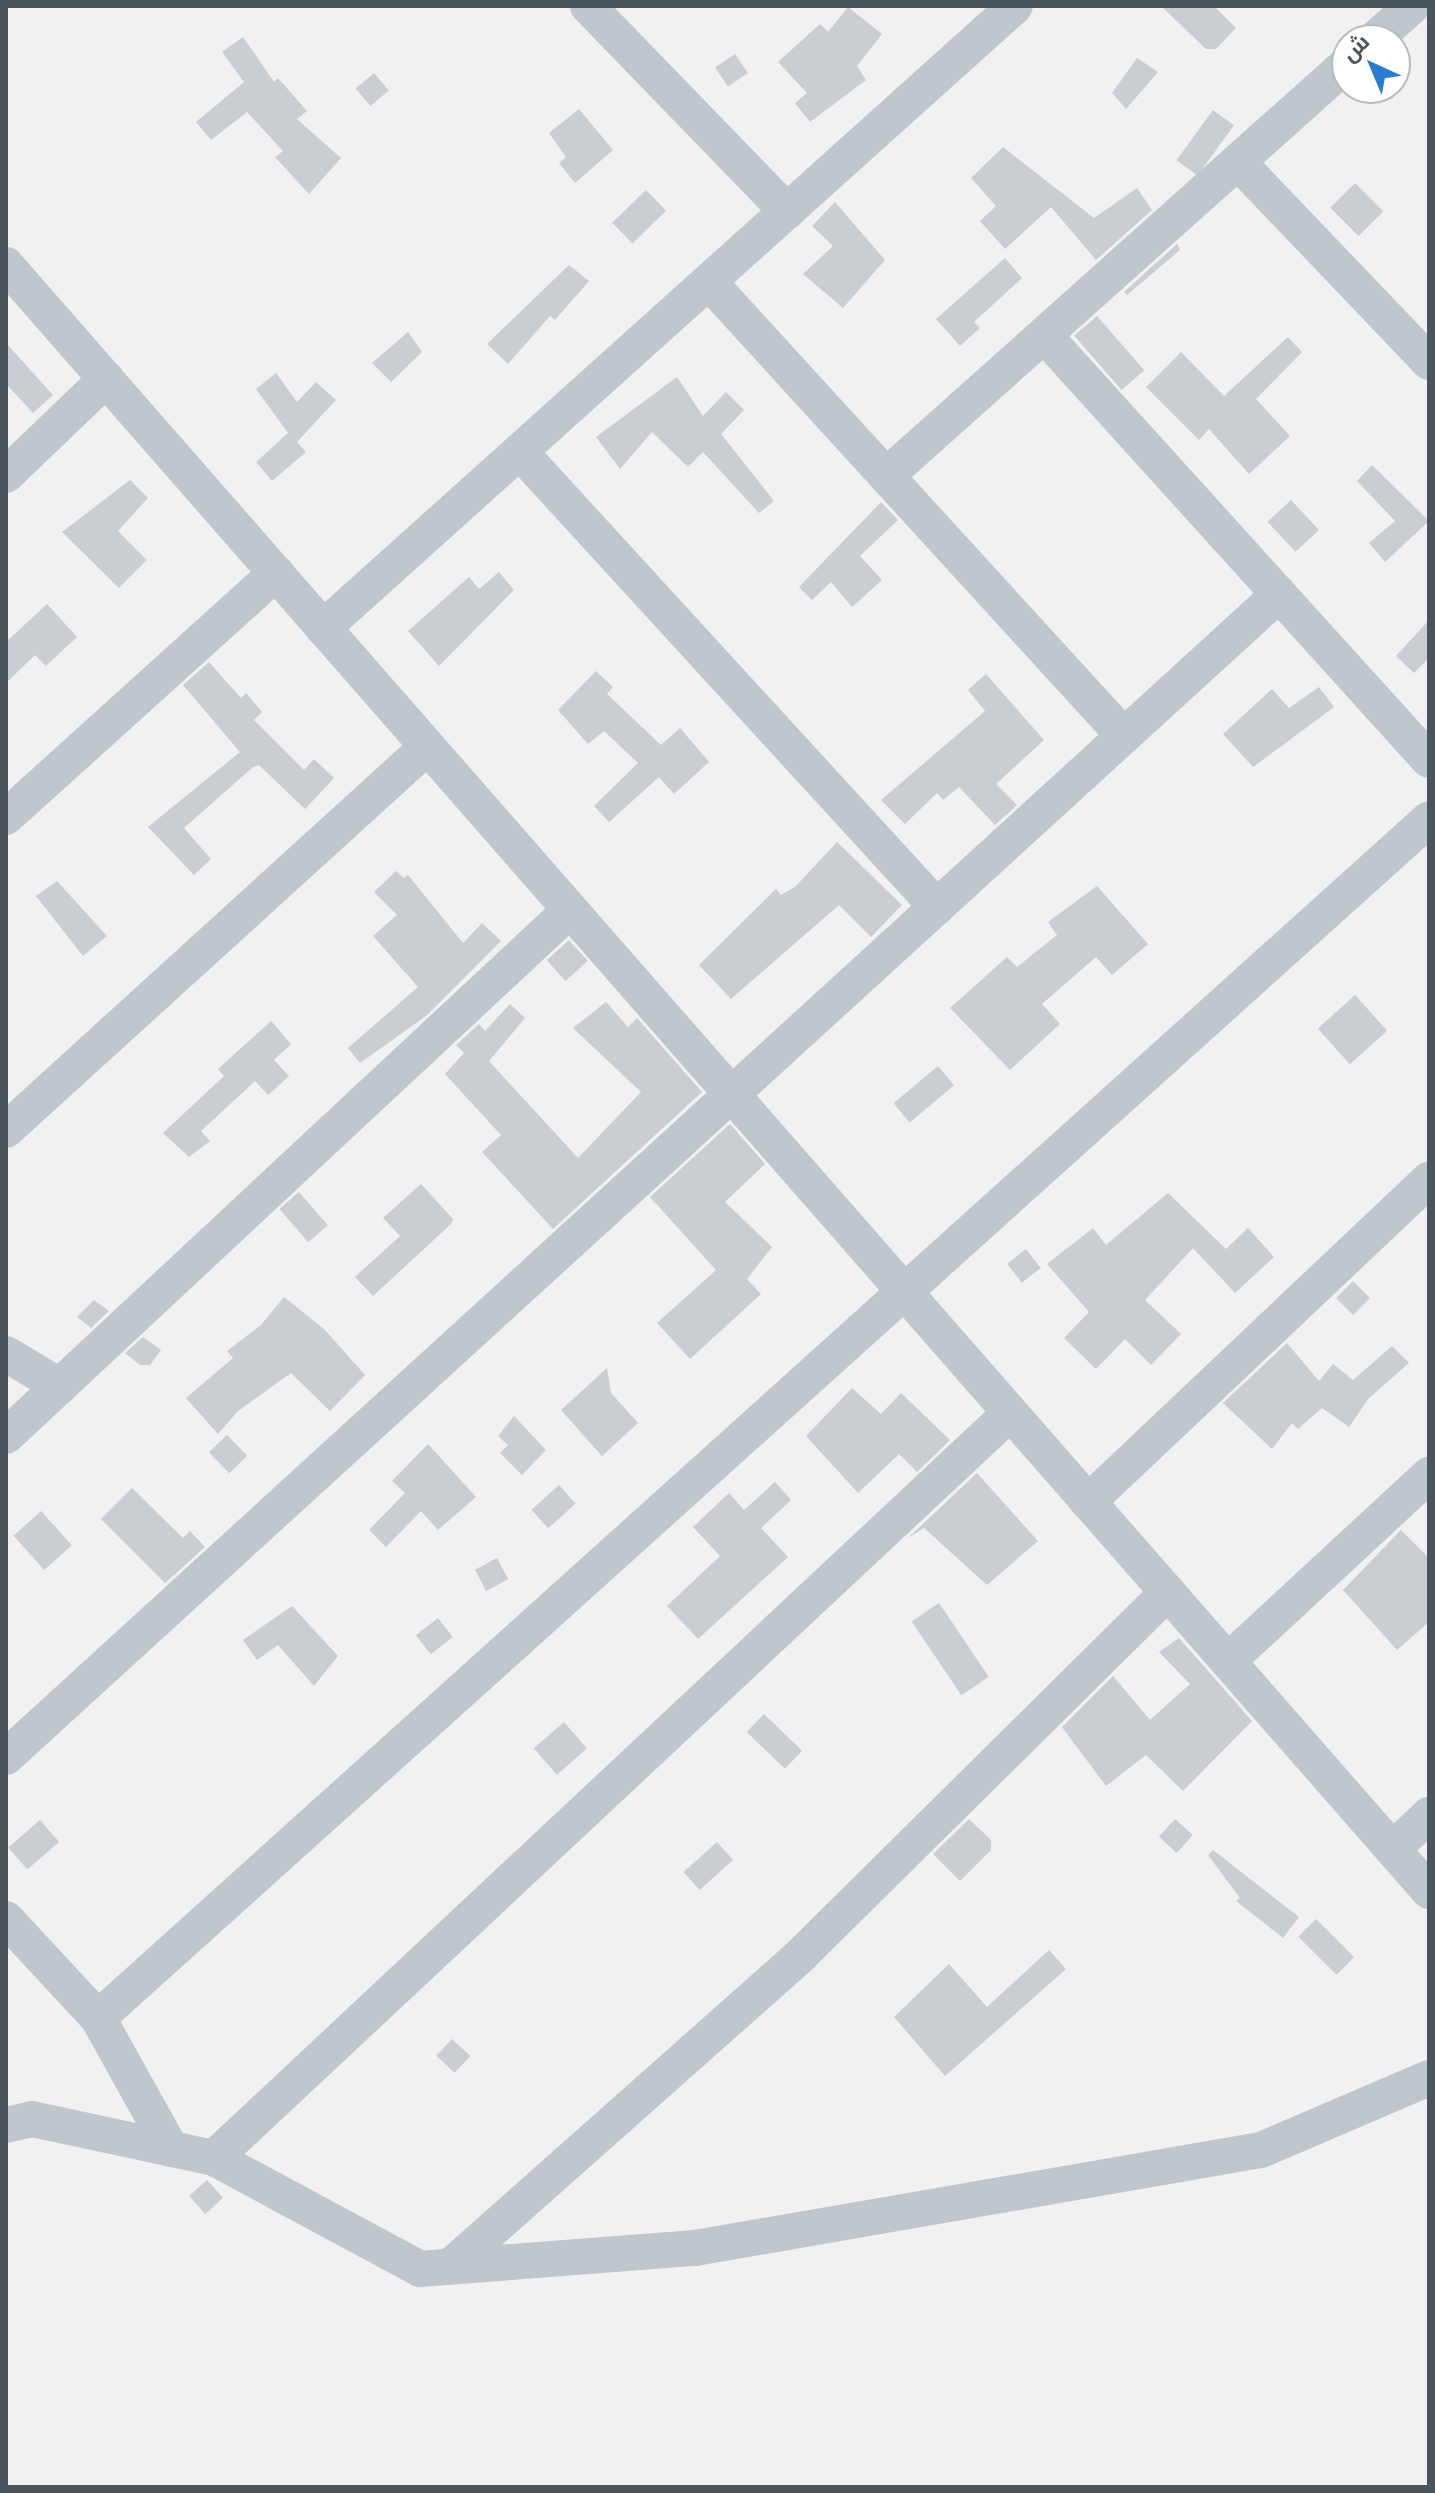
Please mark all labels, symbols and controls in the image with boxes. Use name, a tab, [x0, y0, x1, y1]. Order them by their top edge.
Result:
north arrow	[1331, 24, 1411, 104]
text: ش	[1336, 28, 1375, 67]

